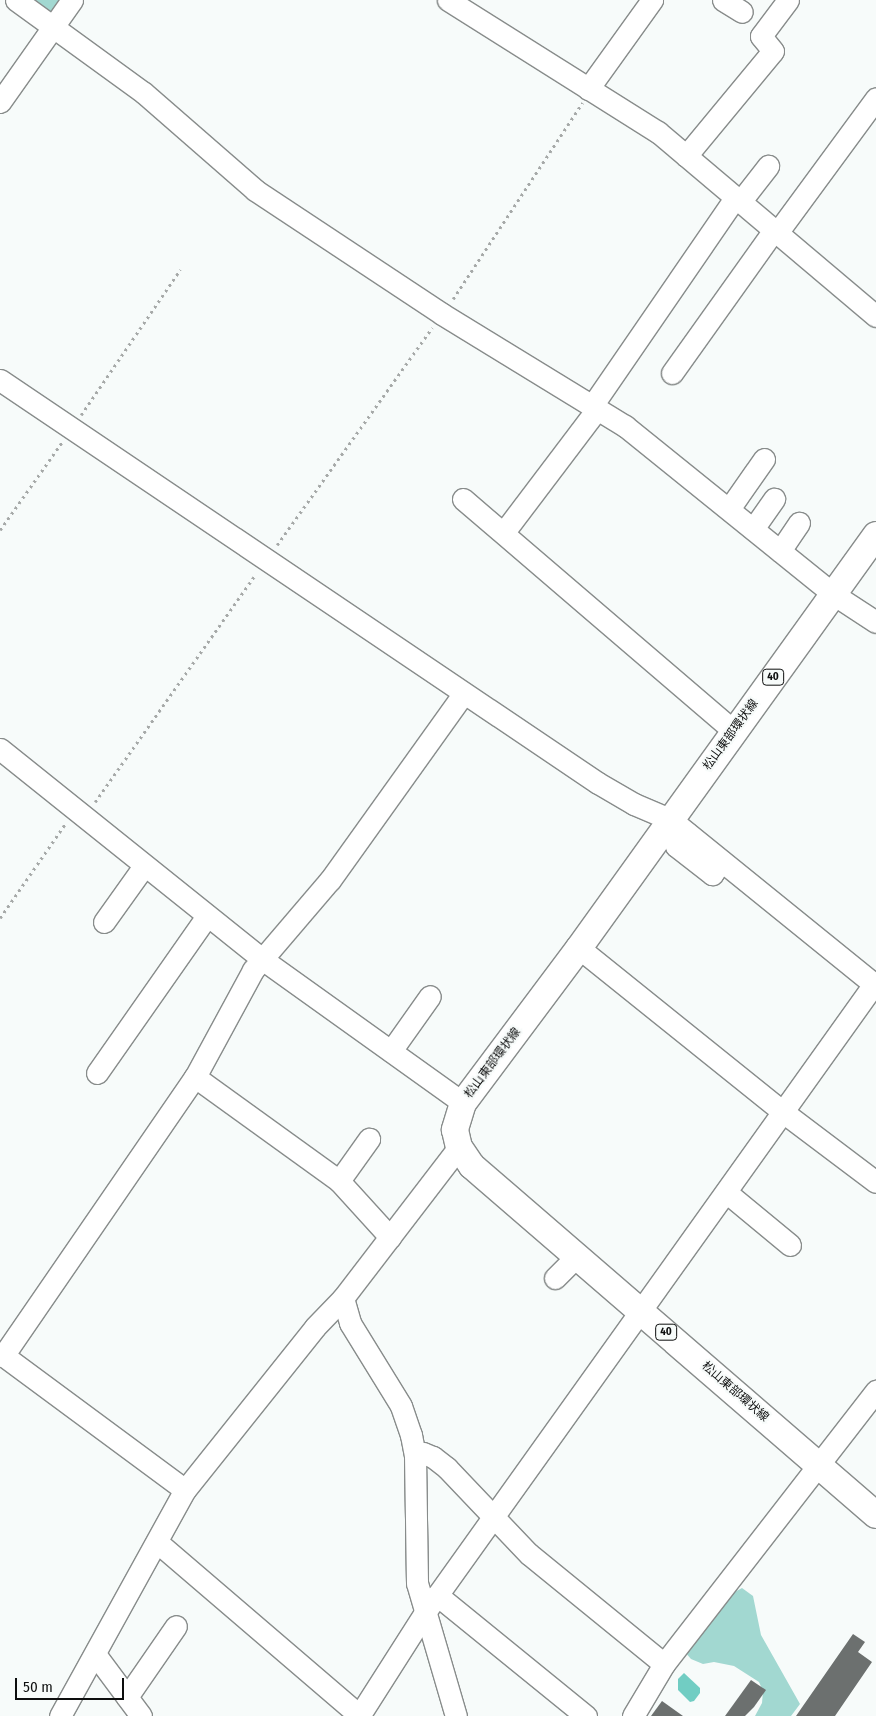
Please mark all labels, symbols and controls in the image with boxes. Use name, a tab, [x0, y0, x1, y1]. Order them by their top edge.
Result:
road number: 40	[762, 669, 784, 686]
street label: 松山東部環状線	[700, 697, 762, 773]
street label: 松山東部環状線	[462, 1025, 524, 1101]
road number: 40	[655, 1324, 677, 1340]
street label: 松山東部環状線	[699, 1359, 771, 1425]
scale bar	[18, 1668, 126, 1700]
text: 50 m	[23, 1678, 53, 1696]

